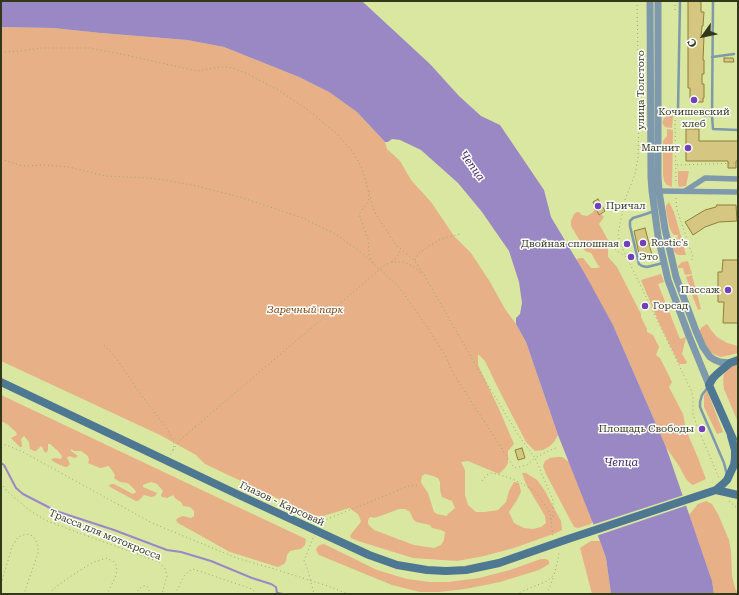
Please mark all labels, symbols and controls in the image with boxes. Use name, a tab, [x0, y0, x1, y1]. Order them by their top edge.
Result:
north arrow	[683, 16, 723, 56]
text: С	[685, 36, 700, 50]
street label: улица Толстого	[635, 50, 647, 130]
marker: Кочишевский хлеб	[689, 95, 699, 105]
place label: Кочишевский хлеб	[658, 106, 730, 130]
place label: Магнит	[641, 142, 680, 154]
marker: Магнит	[683, 143, 693, 153]
water label: Чепца	[457, 148, 487, 184]
place label: Причал	[606, 200, 646, 212]
marker: Причал	[593, 201, 603, 211]
place label: Rostic's	[651, 237, 688, 249]
place label: Двойная сплошная	[521, 238, 619, 250]
marker: Rostic's	[638, 238, 648, 248]
marker: Двойная сплошная	[622, 239, 632, 249]
place label: Это	[639, 251, 658, 263]
marker: Это	[626, 252, 636, 262]
place label: Пассаж	[681, 284, 720, 296]
marker: Пассаж	[723, 285, 733, 295]
place label: Горсад	[653, 300, 688, 312]
marker: Горсад	[640, 301, 650, 311]
park label: Заречный парк	[267, 304, 343, 316]
place label: Площадь Свободы	[599, 423, 694, 435]
marker: Площадь Свободы	[697, 424, 707, 434]
water label: Чепца	[604, 456, 638, 470]
street label: Глазов - Карсовай	[238, 479, 326, 529]
street label: Трасса для мотокросса	[47, 507, 163, 563]

